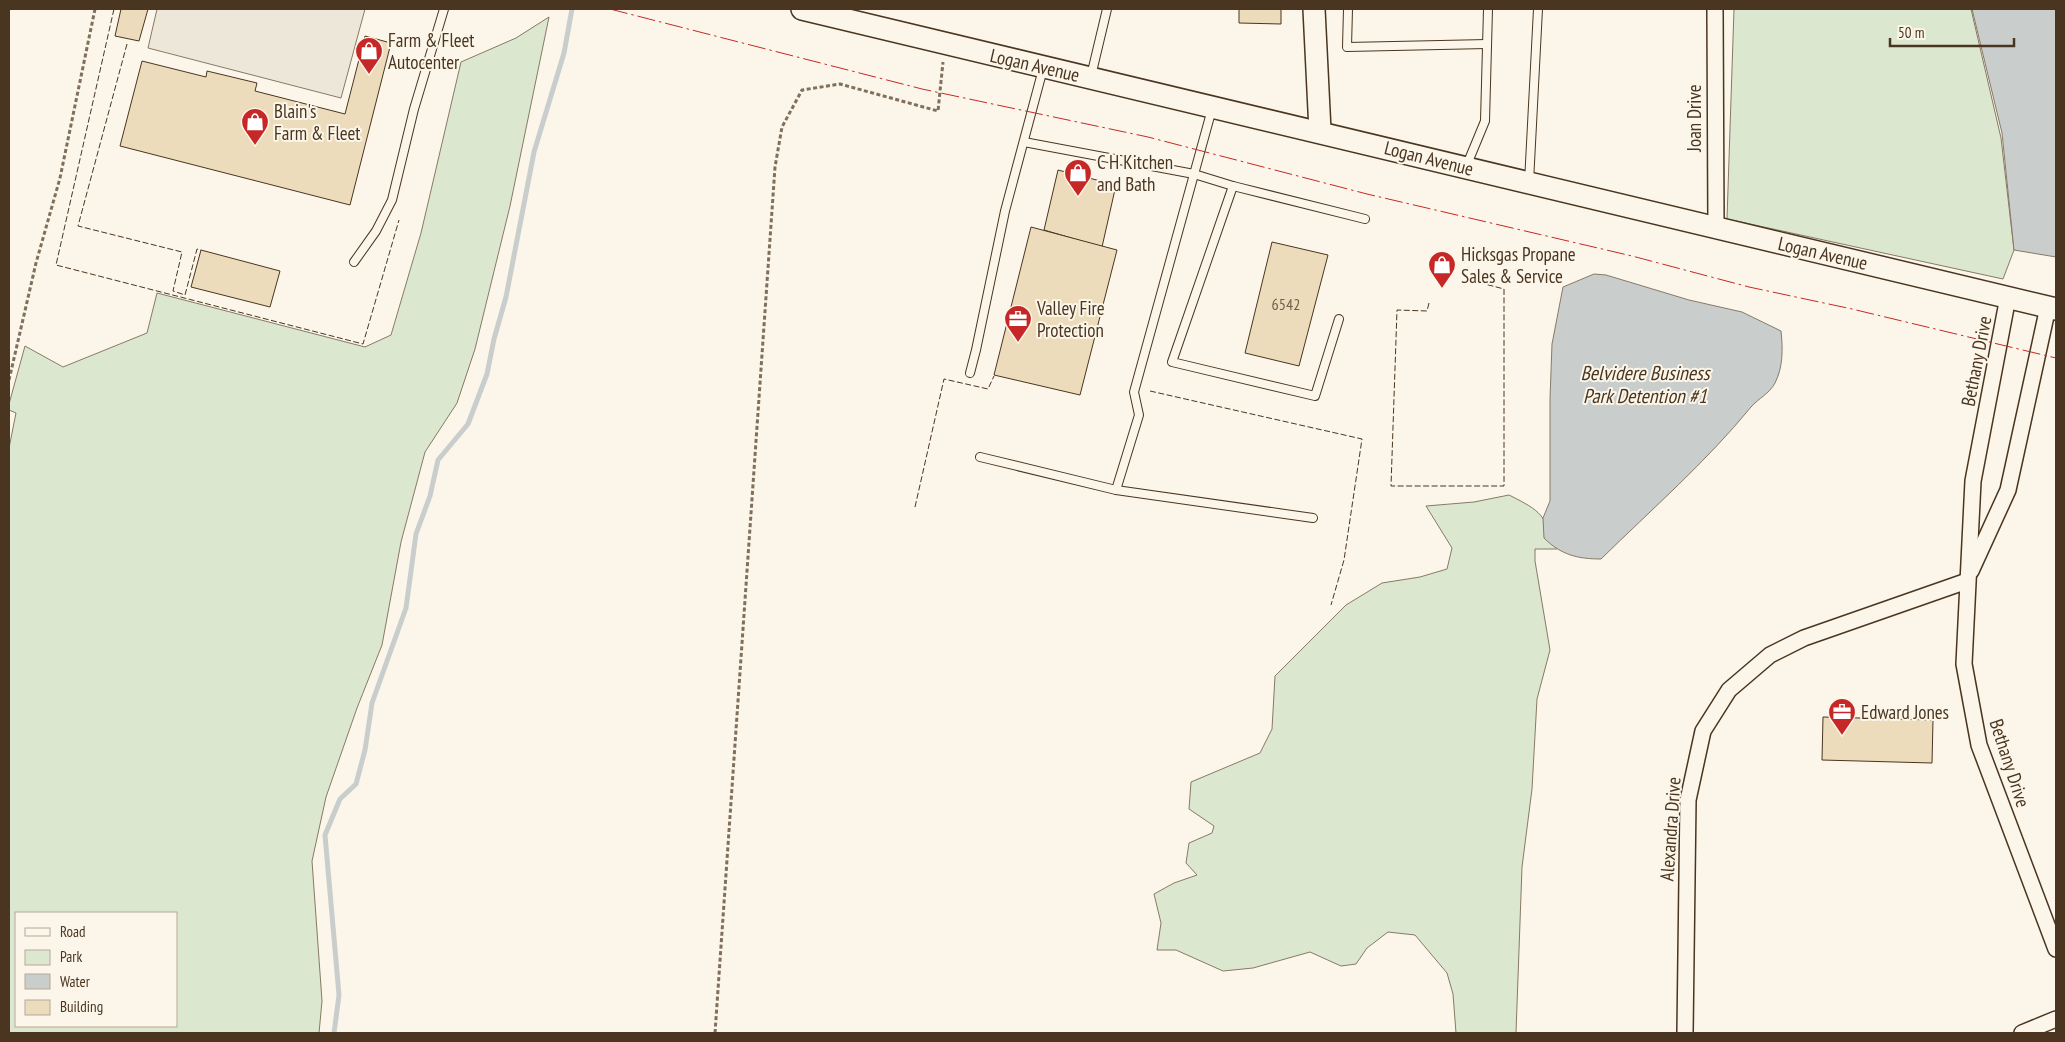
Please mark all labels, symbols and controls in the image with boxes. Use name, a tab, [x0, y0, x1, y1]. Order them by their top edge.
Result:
scale bar	[1890, 15, 2014, 47]
text: 50 m	[1898, 23, 1924, 42]
place label: Farm & Fleet Autocenter	[388, 28, 475, 74]
shop icon: Farm & Fleet Autocenter	[354, 36, 384, 75]
street label: Logan Avenue	[988, 43, 1082, 87]
street label: Joan Drive	[1682, 84, 1706, 153]
place label: Blain's Farm & Fleet	[274, 99, 361, 145]
shop icon: Blain's Farm & Fleet	[240, 107, 270, 146]
street label: Logan Avenue	[1382, 135, 1476, 181]
place label: C H Kitchen and Bath	[1097, 150, 1173, 196]
shop icon: C H Kitchen and Bath	[1063, 158, 1093, 197]
street label: Logan Avenue	[1776, 231, 1870, 275]
place label: Hicksgas Propane Sales & Service	[1461, 242, 1576, 288]
shop icon: Hicksgas Propane Sales & Service	[1427, 250, 1457, 289]
house number: 6542	[1272, 294, 1300, 314]
place label: Valley Fire Protection	[1036, 296, 1105, 342]
office icon: Valley Fire Protection	[1003, 304, 1033, 343]
street label: Bethany Drive	[1955, 314, 1997, 408]
water label: Belvidere Business Park Detention #1	[1580, 360, 1712, 409]
office icon: Edward Jones	[1827, 697, 1857, 736]
place label: Edward Jones	[1861, 700, 1949, 724]
street label: Bethany Drive	[1984, 716, 2036, 810]
street label: Alexandra Drive	[1654, 776, 1686, 882]
legend	[15, 912, 178, 1027]
text: Road	[60, 922, 86, 941]
text: Park	[60, 947, 82, 966]
text: Water	[60, 972, 91, 991]
text: Building	[60, 997, 103, 1016]

